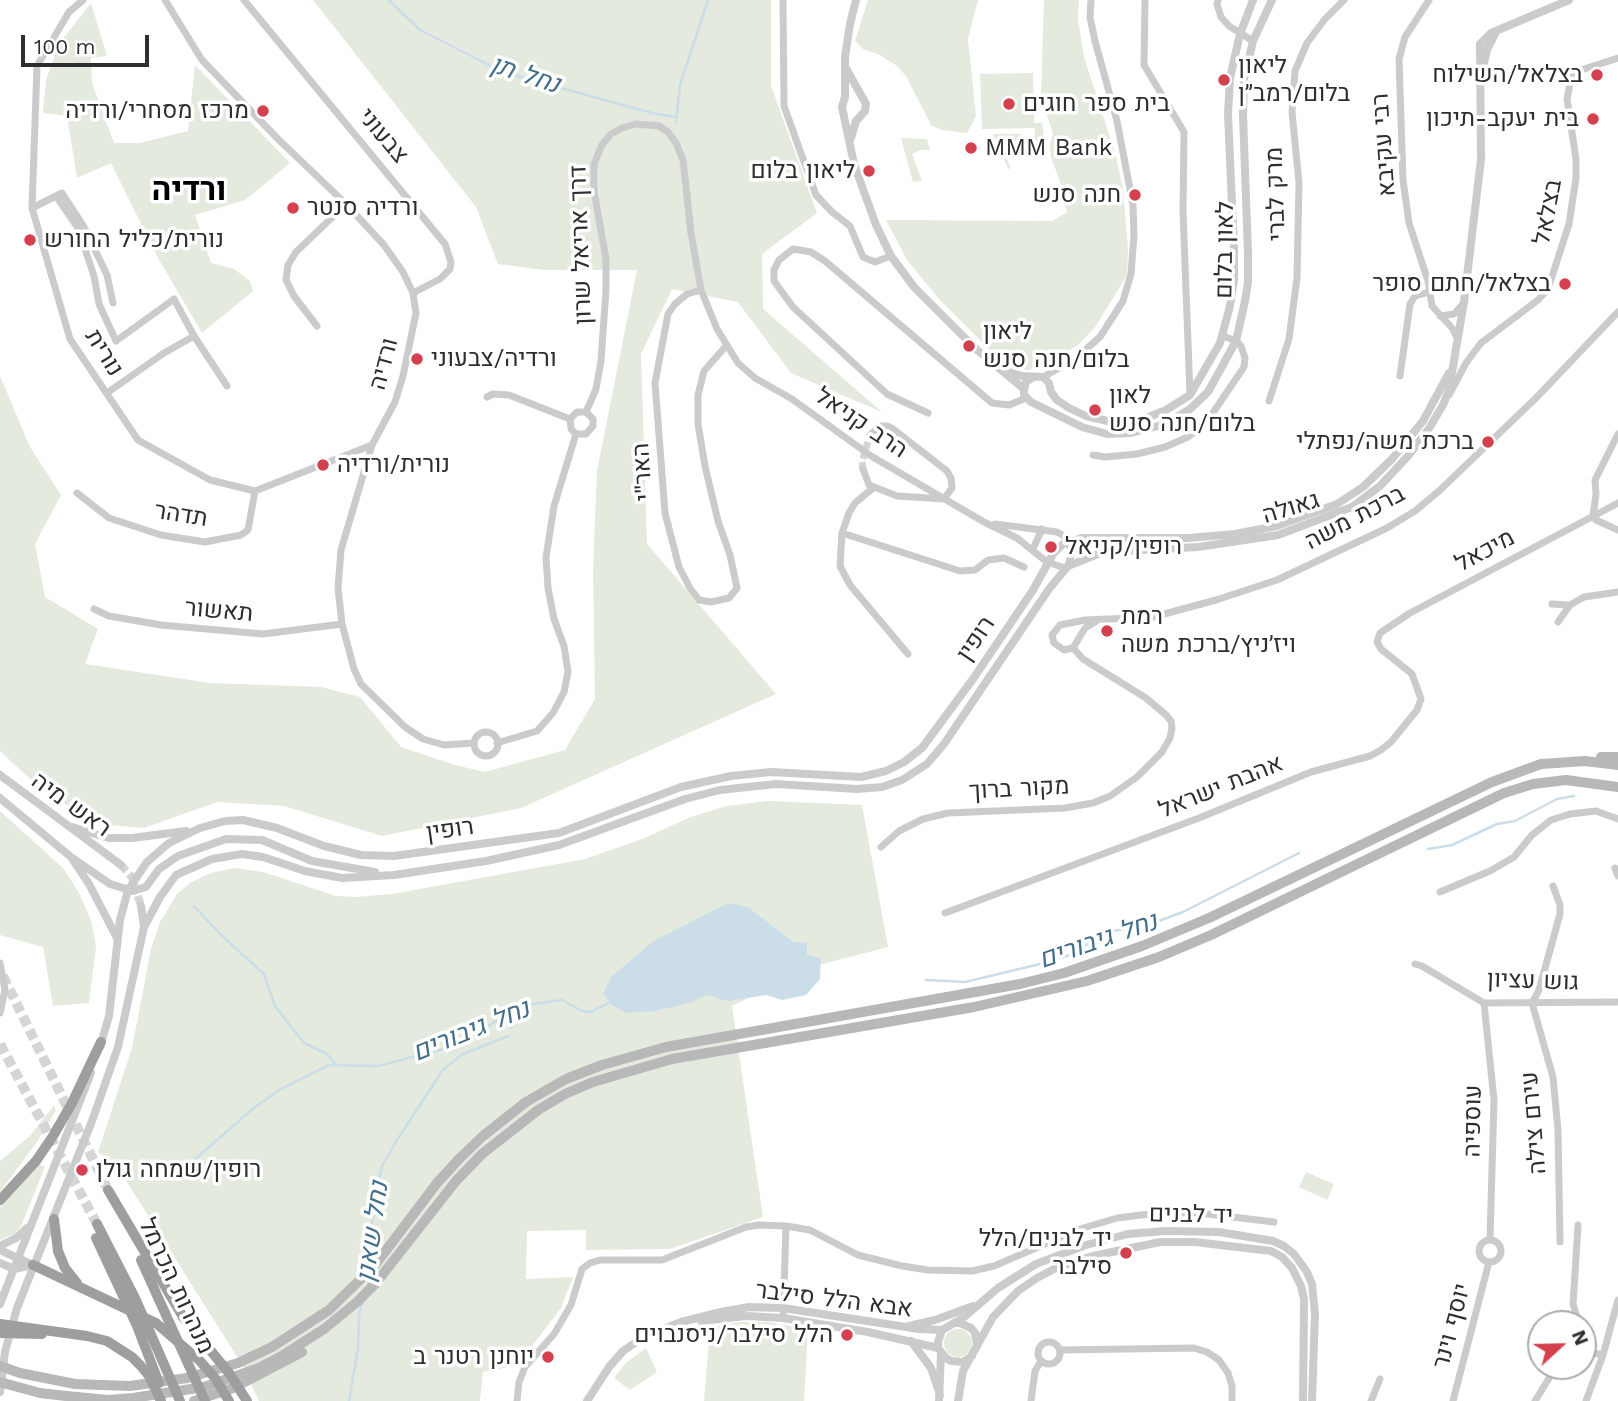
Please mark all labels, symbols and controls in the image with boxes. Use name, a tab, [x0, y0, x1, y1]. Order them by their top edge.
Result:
scale bar	[24, 21, 152, 65]
text: 100 m	[34, 34, 96, 59]
water label: נחל תן	[486, 49, 564, 101]
place label: ליאון בלום/רמב״ן	[1238, 52, 1350, 108]
place label: בצלאל/השילוח	[1432, 61, 1583, 89]
marker: בצלאל/השילוח	[1589, 67, 1605, 83]
marker: ליאון בלום/רמב״ן	[1216, 72, 1232, 88]
place label: בית ספר חוגים	[1023, 90, 1170, 118]
street label: רבי עקיבא	[1366, 92, 1402, 198]
marker: בית ספר חוגים	[1001, 96, 1017, 112]
place label: מרכז מסחרי/ורדיה	[65, 97, 249, 125]
marker: מרכז מסחרי/ורדיה	[255, 103, 271, 119]
street label: צבעוני	[352, 103, 414, 169]
place label: בית יעקב-תיכון	[1426, 105, 1579, 133]
marker: בית יעקב-תיכון	[1585, 111, 1601, 127]
place label: MMM Bank	[985, 134, 1112, 162]
marker: MMM Bank	[963, 140, 979, 156]
street label: מרק לברי	[1260, 146, 1292, 242]
place label: ליאון בלום	[751, 157, 855, 185]
marker: ליאון בלום	[861, 163, 877, 179]
street label: דרך אריאל שרון	[564, 165, 598, 325]
district label: ורדיה	[152, 172, 226, 210]
street label: בצלאל	[1528, 177, 1568, 247]
place label: חנה סנש	[1032, 181, 1121, 209]
marker: חנה סנש	[1127, 187, 1143, 203]
place label: ורדיה סנטר	[307, 194, 418, 222]
marker: ורדיה סנטר	[285, 200, 301, 216]
street label: לאון בלום	[1210, 201, 1240, 299]
place label: נורית/כליל החורש	[44, 226, 224, 254]
marker: נורית/כליל החורש	[22, 232, 38, 248]
place label: בצלאל/חתם סופר	[1373, 270, 1551, 298]
marker: בצלאל/חתם סופר	[1557, 276, 1573, 292]
place label: ליאון בלום/חנה סנש	[983, 318, 1129, 374]
street label: נורית	[79, 324, 129, 382]
street label: ורדיה	[363, 335, 405, 393]
marker: ליאון בלום/חנה סנש	[961, 338, 977, 354]
place label: ורדיה/צבעוני	[431, 345, 557, 373]
marker: ורדיה/צבעוני	[409, 351, 425, 367]
street label: הרב קניאל	[809, 382, 913, 464]
place label: לאון בלום/חנה סנש	[1109, 382, 1255, 438]
marker: לאון בלום/חנה סנש	[1087, 402, 1103, 418]
place label: ברכת משה/נפתלי	[1296, 428, 1474, 456]
marker: ברכת משה/נפתלי	[1480, 434, 1496, 450]
street label: האר"י	[627, 442, 659, 502]
place label: נורית/ורדיה	[337, 451, 450, 479]
marker: נורית/ורדיה	[315, 457, 331, 473]
street label: ברכת משה	[1300, 480, 1410, 556]
street label: גאולה	[1259, 486, 1323, 530]
street label: תדהר	[152, 497, 210, 533]
street label: מיכאל	[1450, 523, 1520, 579]
place label: רופין/קניאל	[1065, 533, 1182, 561]
marker: רופין/קניאל	[1043, 539, 1059, 555]
street label: תאשור	[184, 594, 254, 628]
place label: רמת ויז׳ניץ/ברכת משה	[1121, 603, 1296, 659]
street label: רופין	[951, 611, 1001, 667]
marker: רמת ויז׳ניץ/ברכת משה	[1099, 623, 1115, 639]
street label: אהבת ישראל	[1155, 749, 1287, 825]
street label: ראש מיה	[26, 767, 116, 843]
street label: מקור ברוך	[968, 772, 1070, 806]
street label: רופין	[424, 812, 476, 848]
water label: נחל גיבורים	[1034, 906, 1162, 976]
street label: גוש עציון	[1487, 965, 1579, 997]
water label: נחל גיבורים	[408, 993, 534, 1069]
street label: עירם צילה	[1515, 1070, 1553, 1176]
street label: עוספיה	[1458, 1084, 1488, 1158]
place label: רופין/שמחה גולן	[96, 1156, 261, 1184]
marker: רופין/שמחה גולן	[74, 1162, 90, 1178]
water label: נחל שאנן	[350, 1180, 396, 1284]
street label: יד לבנים	[1149, 1200, 1233, 1230]
street label: מנהרות הכרמל	[132, 1214, 220, 1358]
place label: יד לבנים/הלל סילבר	[979, 1225, 1112, 1281]
marker: יד לבנים/הלל סילבר	[1118, 1245, 1134, 1261]
street label: אבא הלל סילבר	[754, 1276, 914, 1324]
street label: יוסף וינר	[1427, 1280, 1477, 1372]
north arrow	[1527, 1310, 1597, 1380]
place label: הלל סילבר/ניסנבוים	[634, 1321, 833, 1349]
marker: הלל סילבר/ניסנבוים	[839, 1327, 855, 1343]
text: N	[1567, 1327, 1593, 1349]
place label: יוחנן רטנר ב	[413, 1343, 534, 1371]
marker: יוחנן רטנר ב	[540, 1349, 556, 1365]

